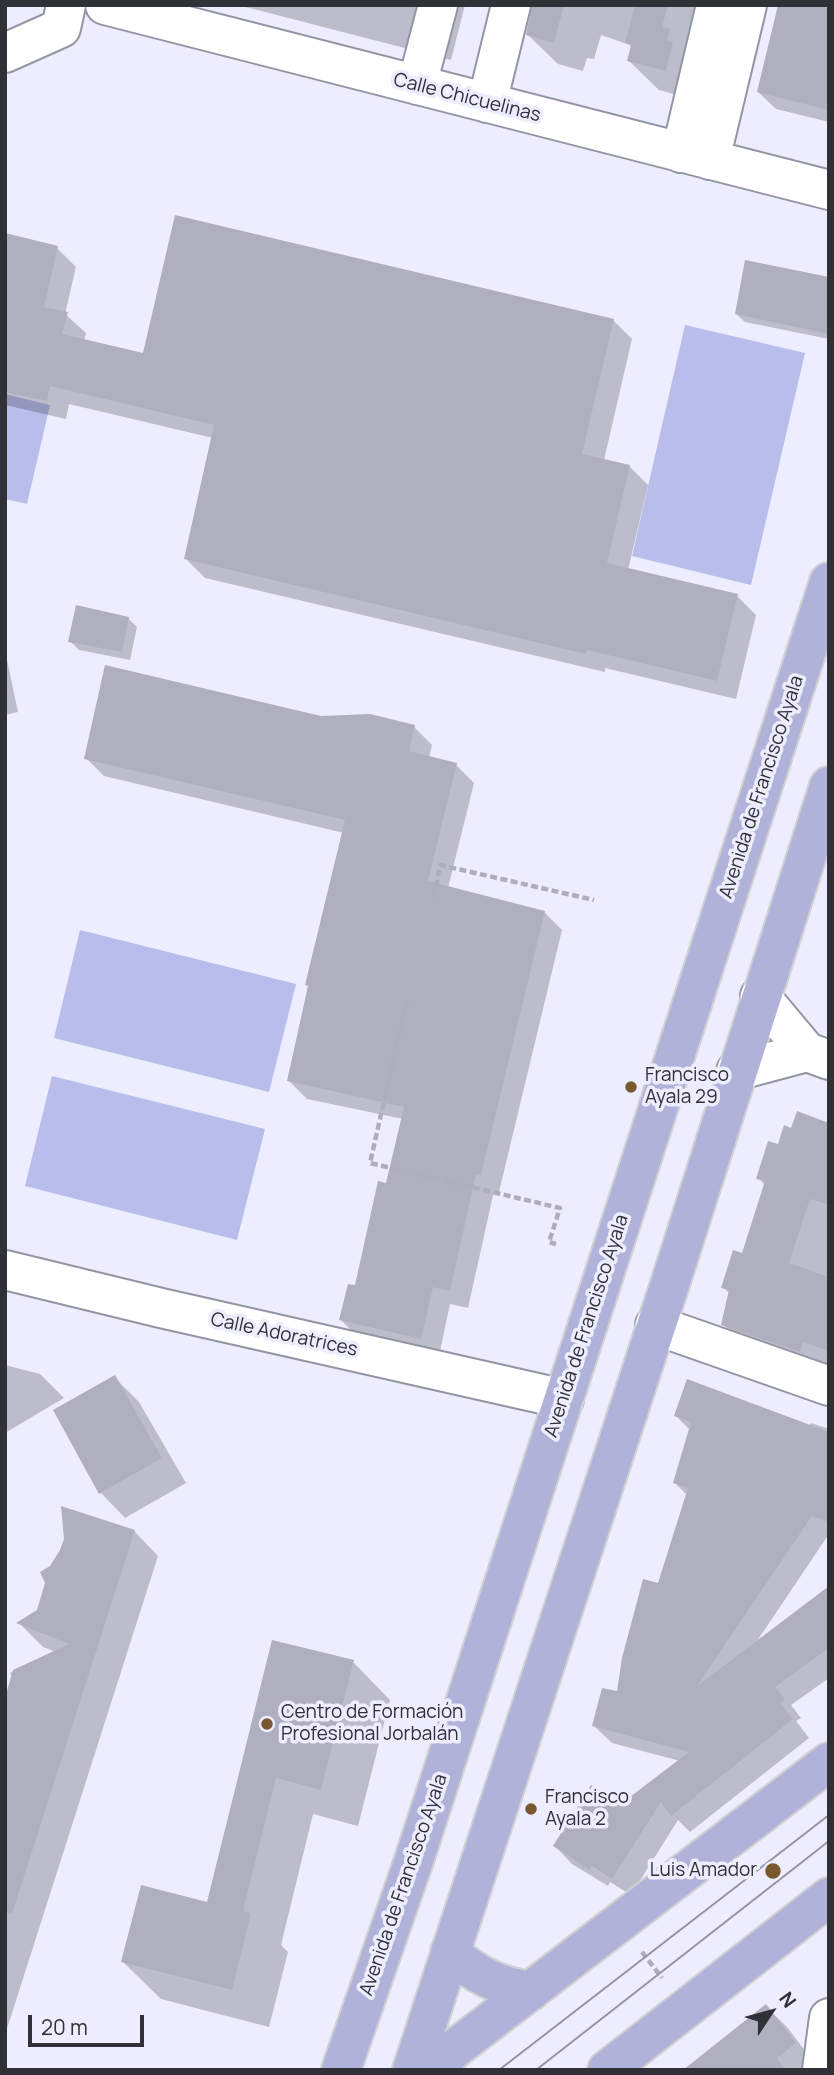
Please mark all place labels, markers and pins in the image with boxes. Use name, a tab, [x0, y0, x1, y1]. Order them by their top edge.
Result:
place label: Francisco Ayala 29	[645, 1065, 729, 1109]
marker: Francisco Ayala 29	[623, 1079, 639, 1095]
place label: Centro de Formación Profesional Jorbalán	[281, 1702, 463, 1746]
marker: Centro de Formación Profesional Jorbalán	[259, 1716, 275, 1732]
place label: Francisco Ayala 2	[545, 1787, 629, 1831]
marker: Francisco Ayala 2	[523, 1801, 539, 1817]
place label: Luis Amador	[650, 1860, 757, 1882]
marker: Luis Amador	[763, 1861, 783, 1881]

